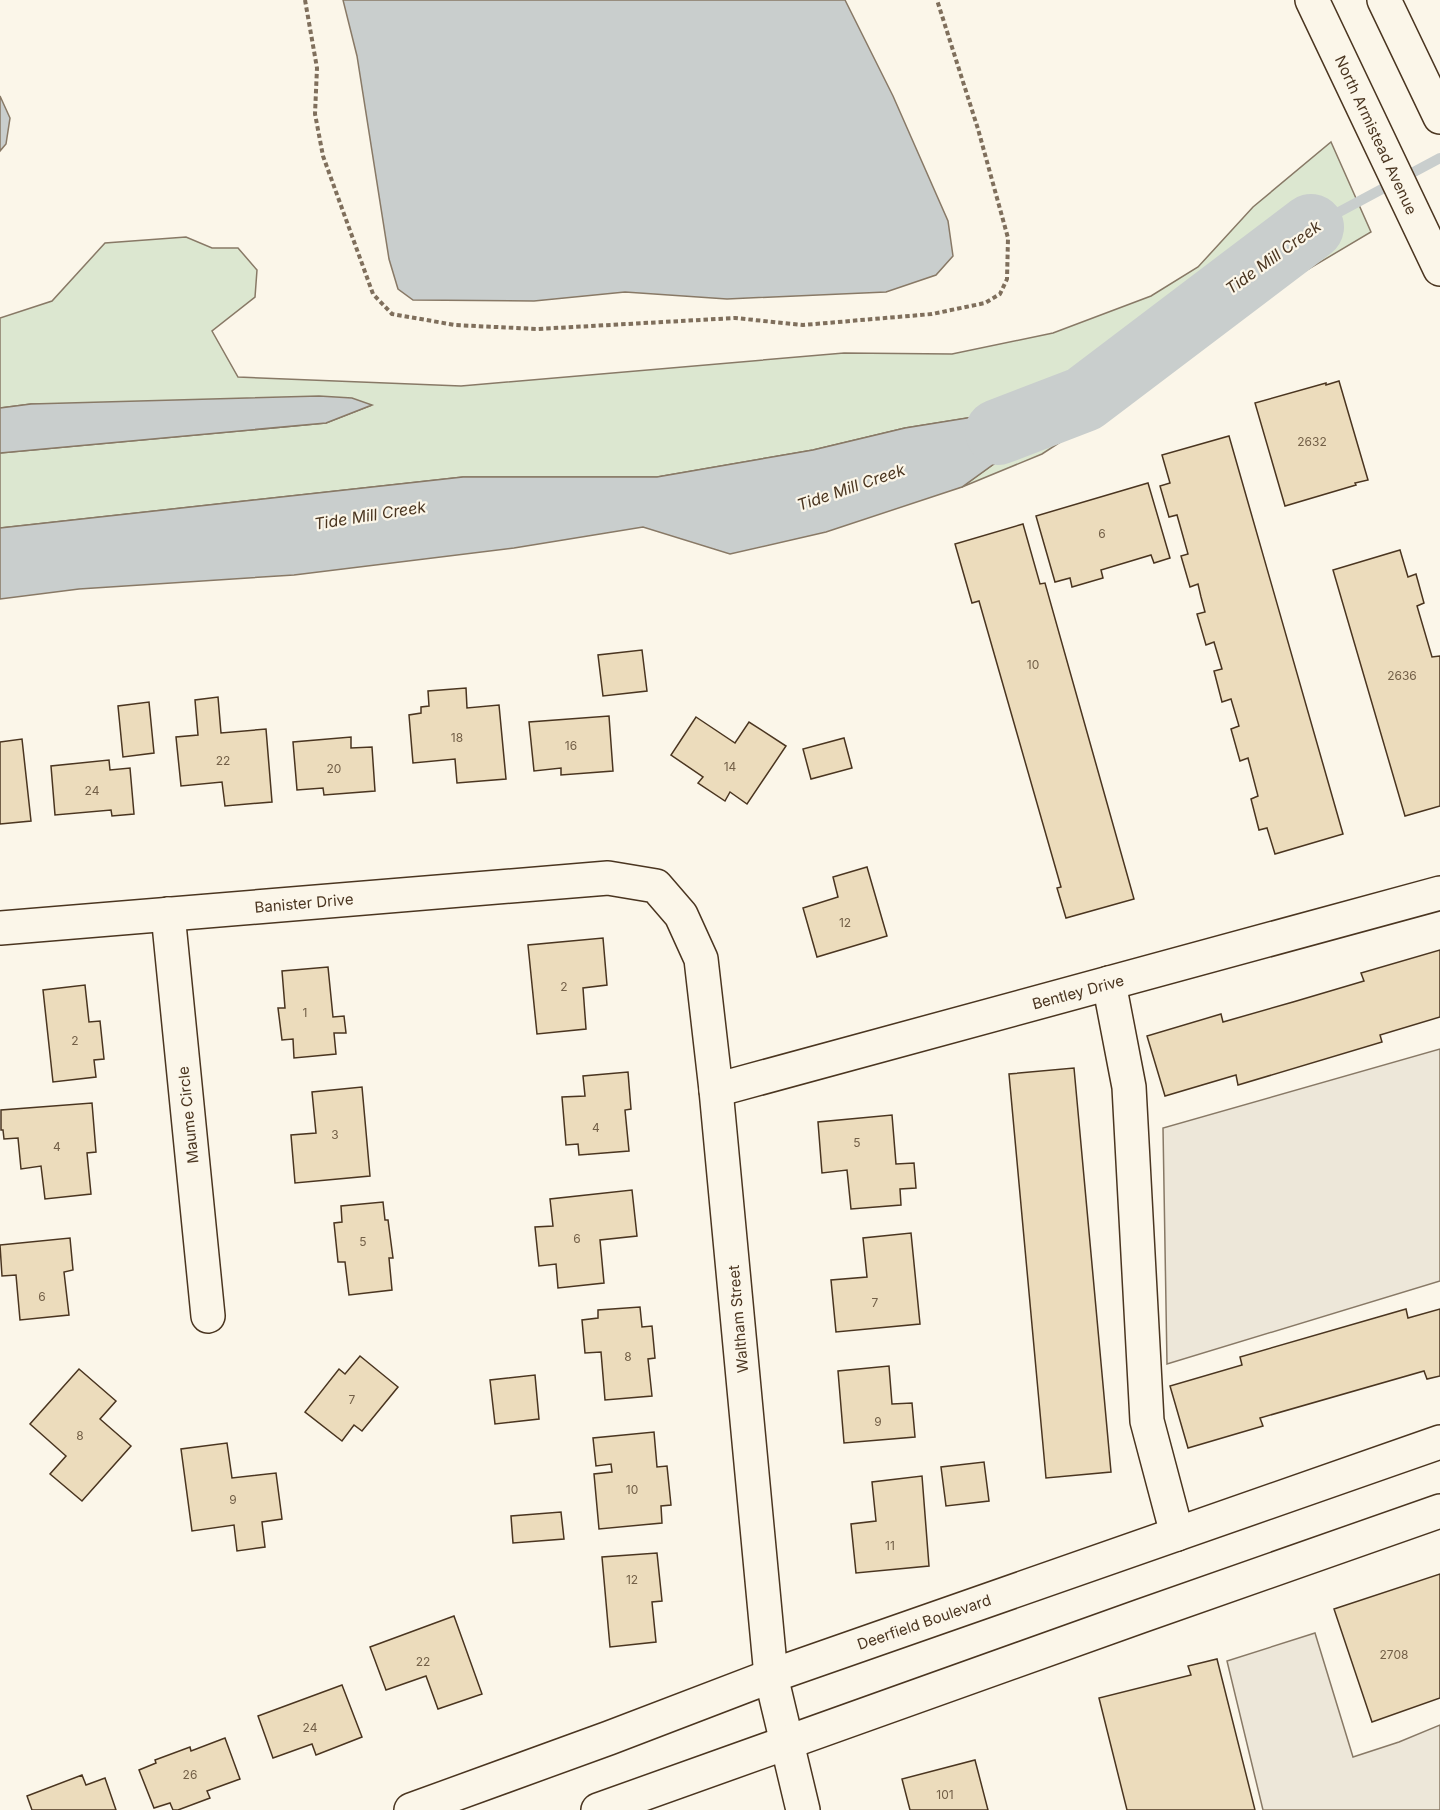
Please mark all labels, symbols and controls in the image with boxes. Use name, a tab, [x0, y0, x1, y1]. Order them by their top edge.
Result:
street label: North Armistead Avenue	[1331, 52, 1421, 218]
water label: Tide Mill Creek	[1221, 216, 1325, 298]
house number: 2632	[1297, 434, 1327, 449]
water label: Tide Mill Creek	[794, 459, 908, 515]
water label: Tide Mill Creek	[313, 496, 428, 534]
house number: 6	[1098, 526, 1106, 541]
house number: 10	[1027, 657, 1039, 672]
house number: 2636	[1387, 668, 1417, 683]
house number: 18	[451, 730, 463, 745]
house number: 16	[565, 738, 577, 753]
house number: 22	[216, 753, 230, 768]
house number: 14	[724, 759, 737, 774]
house number: 20	[327, 761, 341, 776]
house number: 24	[85, 783, 100, 798]
street label: Banister Drive	[254, 889, 354, 917]
house number: 12	[839, 915, 851, 930]
street label: Bentley Drive	[1030, 971, 1126, 1013]
house number: 2	[560, 979, 568, 994]
house number: 1	[303, 1005, 307, 1020]
house number: 2	[71, 1033, 79, 1048]
street label: Maume Circle	[173, 1065, 203, 1165]
house number: 4	[592, 1120, 600, 1135]
house number: 3	[331, 1127, 339, 1142]
house number: 5	[853, 1135, 861, 1150]
house number: 4	[53, 1139, 61, 1154]
house number: 6	[573, 1231, 581, 1246]
house number: 5	[359, 1234, 367, 1249]
street label: Waltham Street	[724, 1264, 752, 1374]
house number: 6	[38, 1289, 46, 1304]
house number: 7	[872, 1295, 879, 1310]
house number: 8	[624, 1349, 632, 1364]
house number: 7	[349, 1392, 356, 1407]
house number: 9	[874, 1414, 882, 1429]
house number: 8	[76, 1428, 84, 1443]
house number: 10	[626, 1482, 638, 1497]
house number: 9	[229, 1492, 237, 1507]
house number: 11	[885, 1538, 895, 1553]
house number: 12	[626, 1572, 638, 1587]
street label: Deerfield Boulevard	[855, 1590, 993, 1654]
house number: 2708	[1380, 1647, 1408, 1662]
house number: 22	[416, 1654, 430, 1669]
house number: 24	[303, 1720, 318, 1735]
house number: 26	[183, 1767, 197, 1782]
house number: 101	[936, 1787, 954, 1802]

